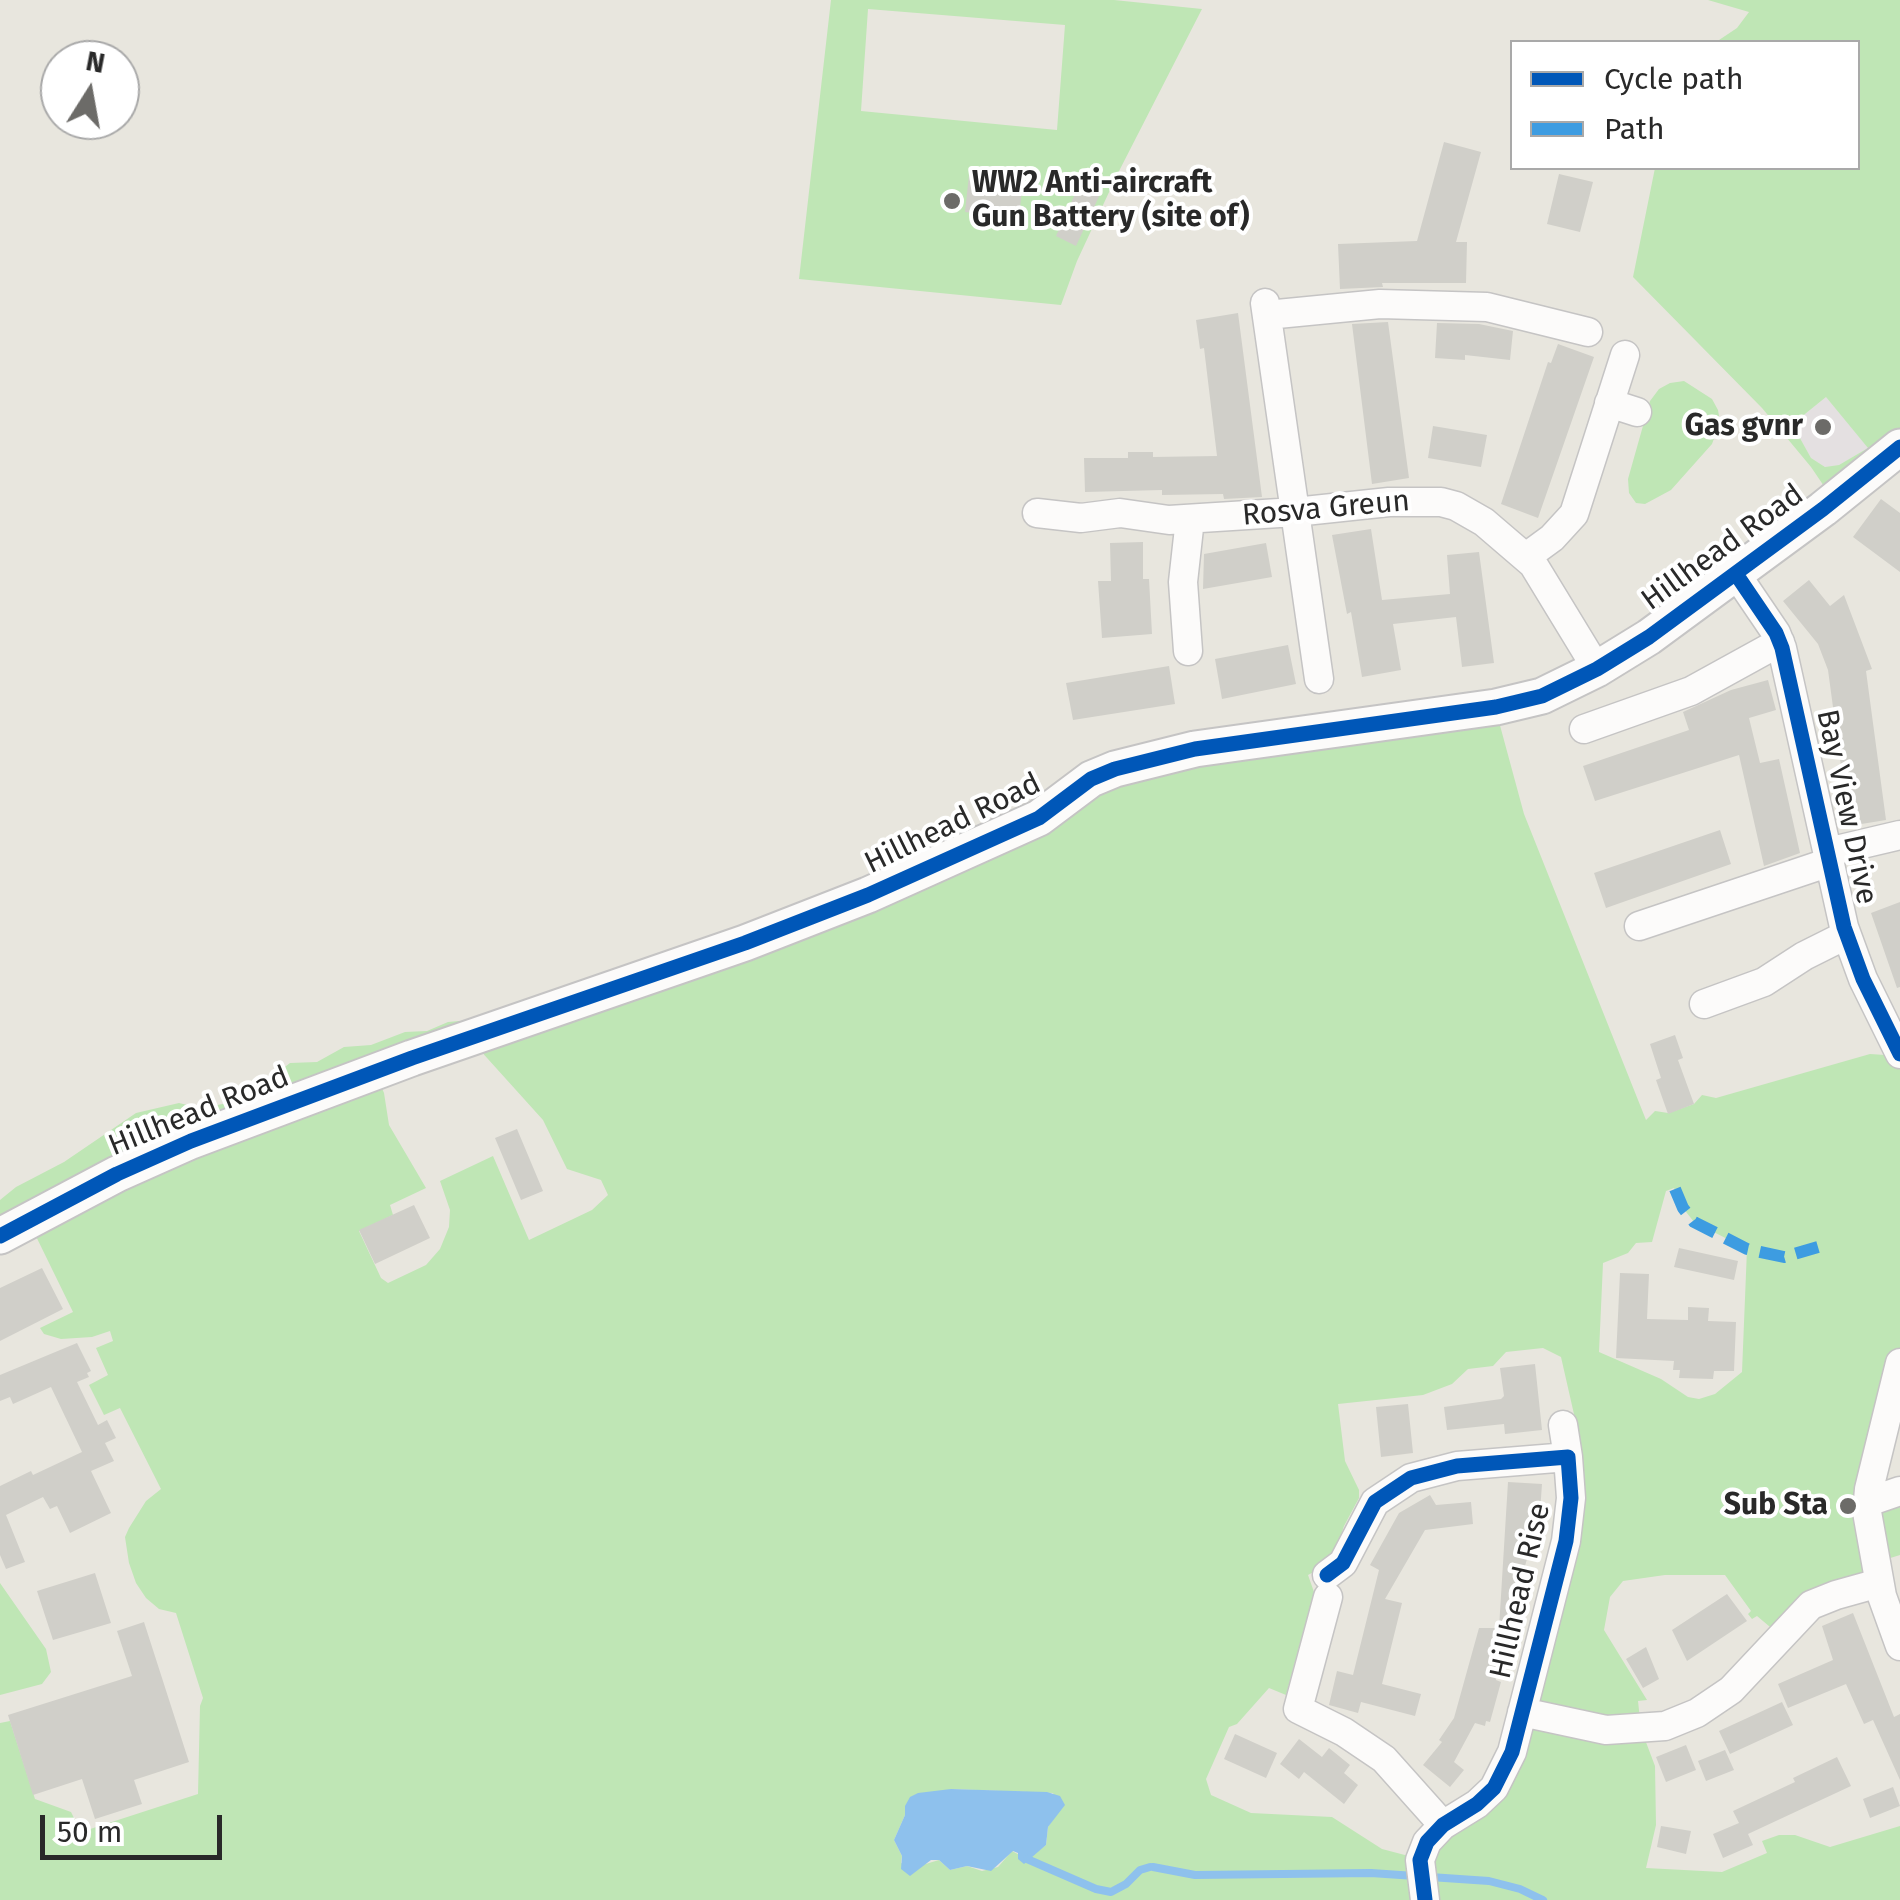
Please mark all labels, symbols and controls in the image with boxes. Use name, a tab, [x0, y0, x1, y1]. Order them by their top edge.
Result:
north arrow	[40, 40, 140, 140]
legend	[1510, 40, 1860, 170]
text: N	[83, 44, 108, 80]
text: Cycle path	[1604, 61, 1743, 97]
text: Path	[1604, 111, 1665, 147]
place label: WW2 Anti-aircraft Gun Battery (site of)	[972, 166, 1249, 236]
marker: WW2 Anti-aircraft Gun Battery (site of)	[941, 190, 963, 212]
place label: Gas gvnr	[1685, 409, 1803, 445]
marker: Gas gvnr	[1812, 416, 1834, 438]
street label: Hillhead Road	[1635, 477, 1811, 619]
street label: Rosva Greun	[1241, 484, 1411, 534]
street label: Bay View Drive	[1808, 706, 1884, 908]
street label: Hillhead Road	[859, 766, 1047, 882]
street label: Hillhead Road	[103, 1059, 295, 1165]
place label: Sub Sta	[1724, 1488, 1828, 1524]
marker: Sub Sta	[1837, 1495, 1859, 1517]
street label: Hillhead Rise	[1483, 1500, 1559, 1682]
scale bar	[45, 1795, 228, 1857]
text: 50 m	[57, 1814, 122, 1850]

